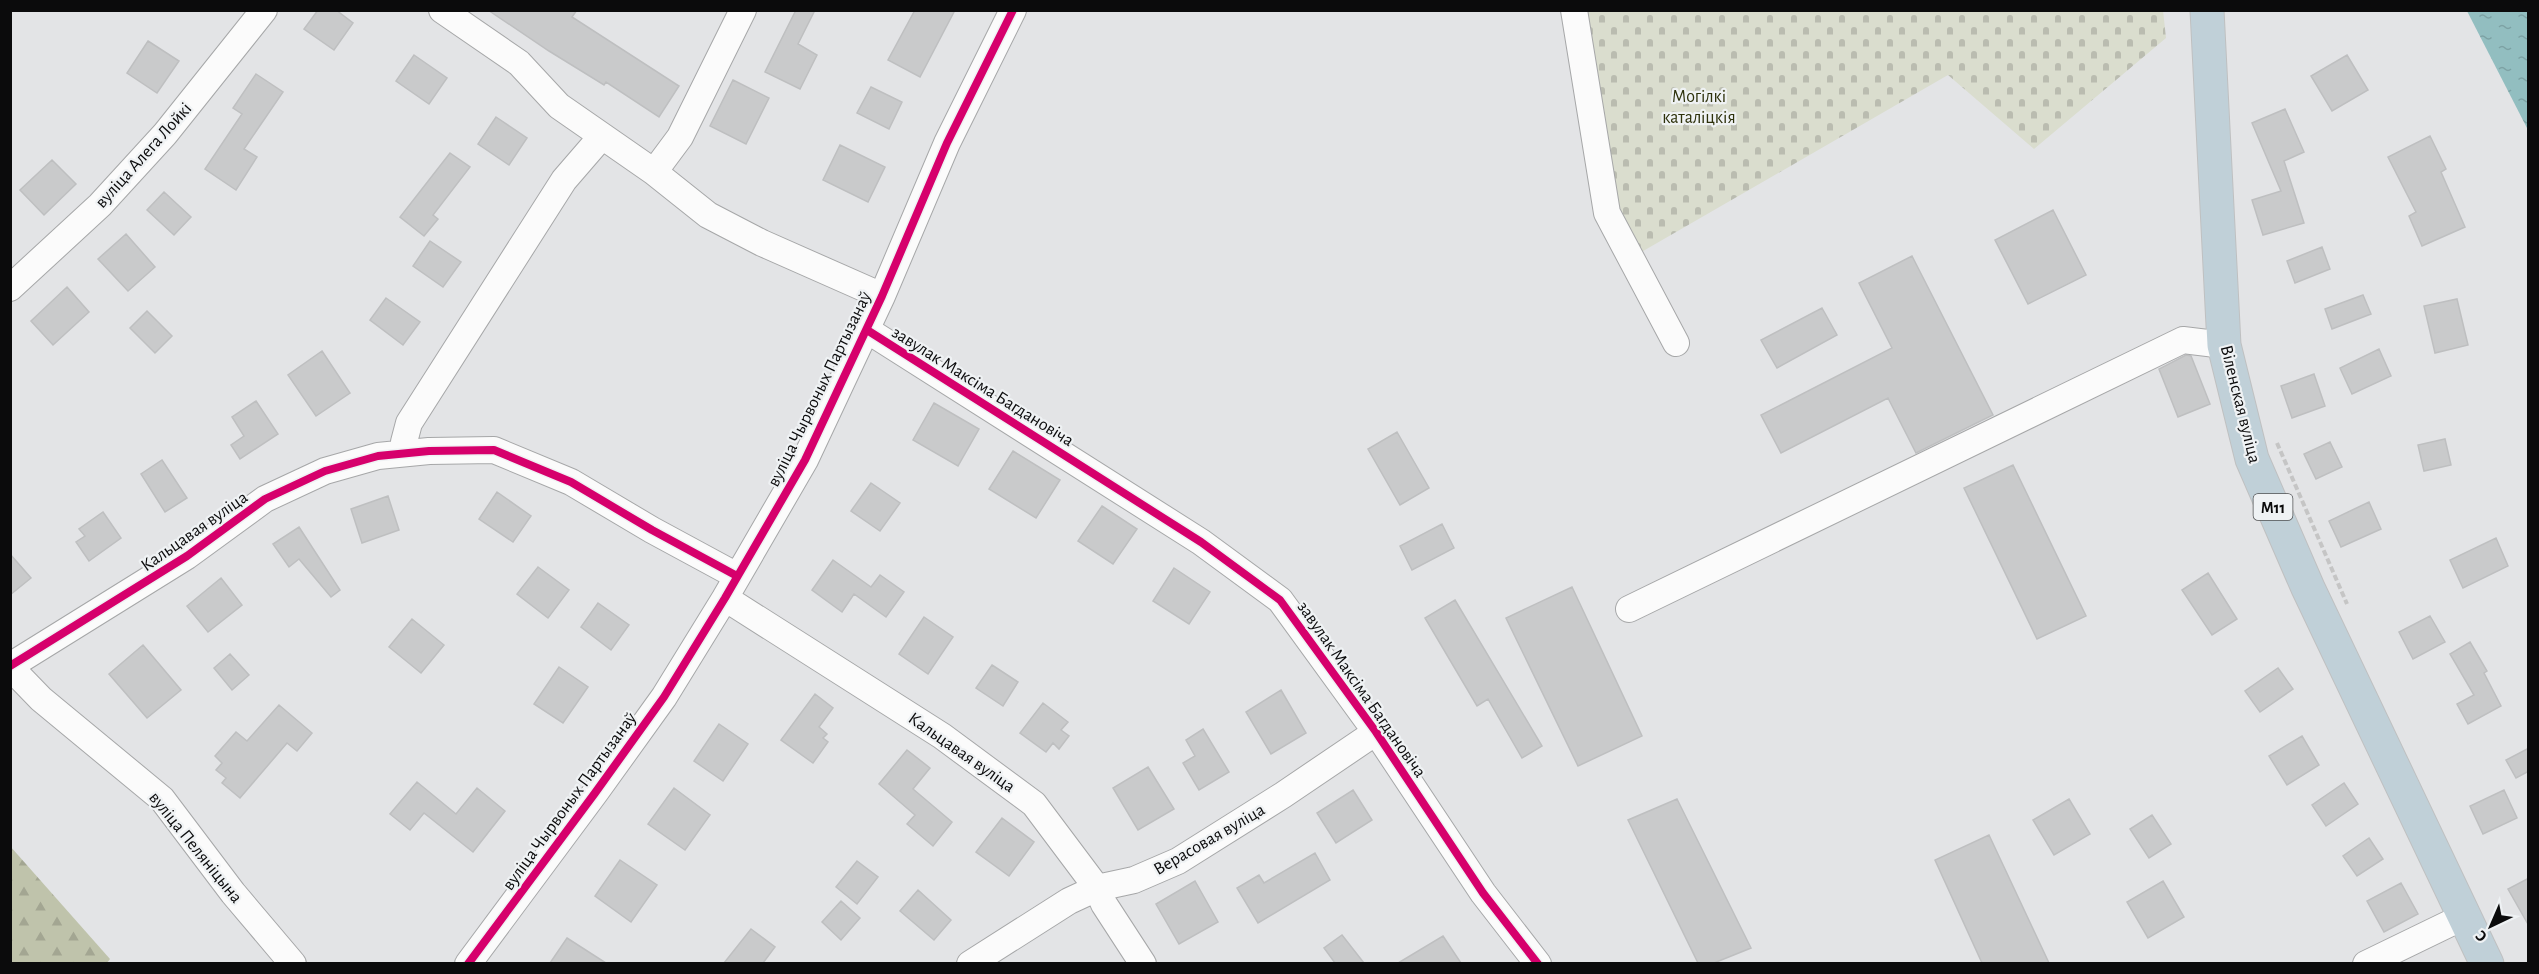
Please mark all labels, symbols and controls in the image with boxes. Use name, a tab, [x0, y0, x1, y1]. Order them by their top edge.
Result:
park label: Могілкі каталіцкія	[1662, 88, 1736, 127]
street label: вуліца Алега Лойкі	[92, 100, 195, 212]
street label: вуліца Чырвоных Партызанаў	[765, 289, 875, 490]
street label: завулак Максіма Багдановіча	[888, 323, 1077, 450]
street label: Віленская вуліца	[2217, 343, 2263, 465]
street label: Кальцавая вуліца	[138, 488, 251, 575]
road number: М11	[2254, 494, 2292, 520]
street label: завулак Максіма Багдановіча	[1293, 598, 1429, 781]
street label: вуліца Чырвоных Партызанаў	[499, 709, 640, 894]
street label: Кальцавая вуліца	[905, 709, 1018, 796]
street label: вуліца Пеляніцына	[145, 789, 245, 907]
street label: Верасовая вуліца	[1151, 801, 1268, 879]
north arrow	[2461, 896, 2521, 956]
text: С	[2472, 927, 2490, 945]

